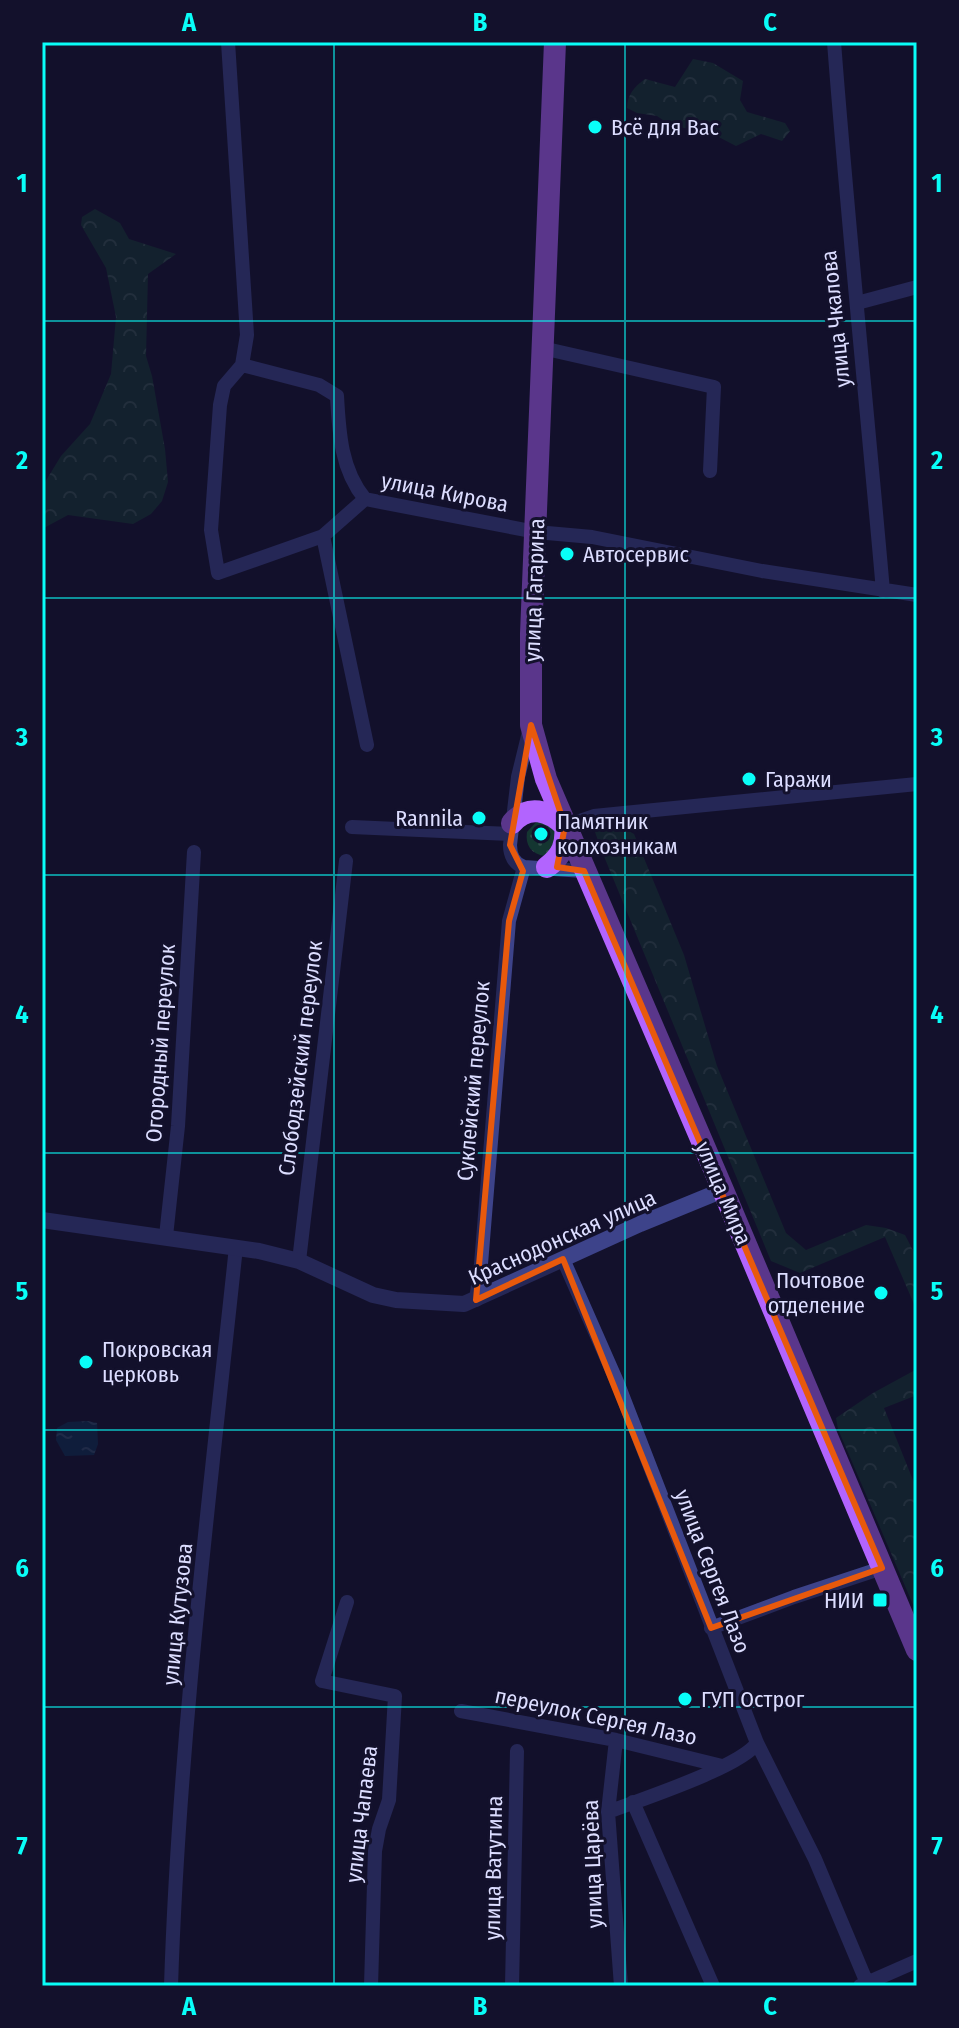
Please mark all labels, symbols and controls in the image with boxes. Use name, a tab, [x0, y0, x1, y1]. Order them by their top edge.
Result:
text: A	[181, 7, 197, 38]
text: B	[473, 7, 488, 38]
text: C	[763, 7, 777, 38]
place label: Всё для Вас	[611, 114, 720, 141]
marker: Всё для Вас	[586, 118, 604, 136]
text: 1	[17, 168, 28, 199]
text: 1	[932, 168, 943, 199]
street label: улица Чкалова	[815, 249, 856, 389]
text: 2	[15, 445, 28, 476]
text: 2	[930, 445, 943, 476]
street label: улица Кирова	[379, 467, 511, 518]
street label: улица Гагарина	[519, 518, 550, 662]
place label: Автосервис	[583, 541, 690, 568]
marker: Автосервис	[558, 545, 576, 563]
text: 3	[15, 722, 28, 753]
text: 3	[930, 722, 943, 753]
place label: Гаражи	[765, 766, 832, 793]
marker: Гаражи	[740, 770, 758, 788]
place label: Rannila	[395, 805, 463, 832]
place label: Памятник колхозникам	[557, 808, 678, 860]
marker: Rannila	[470, 809, 488, 827]
marker: Памятник колхозникам	[532, 825, 550, 843]
street label: Слободзейский переулок	[273, 938, 328, 1177]
street label: Огородный переулок	[140, 942, 181, 1143]
street label: Суклейский переулок	[451, 979, 496, 1182]
text: 4	[15, 999, 29, 1030]
text: 4	[930, 999, 944, 1030]
street label: улица Мира	[690, 1137, 757, 1249]
street label: Краснодонская улица	[464, 1184, 660, 1291]
place label: Почтовое отделение	[768, 1267, 865, 1319]
text: 5	[16, 1276, 29, 1307]
text: 5	[931, 1276, 944, 1307]
marker: Почтовое отделение	[872, 1284, 890, 1302]
place label: Покровская церковь	[102, 1336, 213, 1388]
marker: Покровская церковь	[77, 1353, 95, 1371]
street label: улица Сергея Лазо	[669, 1485, 756, 1657]
street label: улица Кутузова	[157, 1541, 198, 1687]
text: 6	[15, 1553, 29, 1584]
text: 6	[930, 1553, 944, 1584]
place label: НИИ	[824, 1587, 864, 1614]
marker: НИИ	[871, 1591, 889, 1609]
street label: переулок Сергея Лазо	[492, 1682, 699, 1751]
place label: ГУП Острог	[701, 1686, 805, 1713]
marker: ГУП Острог	[676, 1690, 694, 1708]
street label: улица Чапаева	[340, 1744, 383, 1884]
street label: улица Ватутина	[479, 1795, 508, 1941]
street label: улица Царёва	[577, 1799, 608, 1929]
text: 7	[16, 1831, 28, 1862]
text: 7	[931, 1831, 943, 1862]
text: A	[181, 1991, 197, 2022]
text: B	[473, 1991, 488, 2022]
text: C	[763, 1991, 777, 2022]

